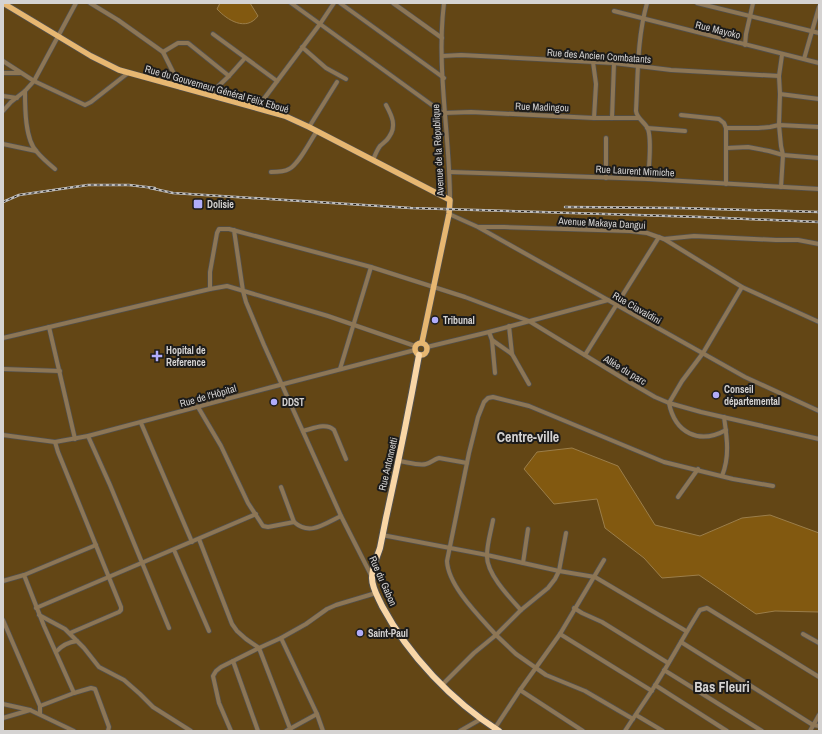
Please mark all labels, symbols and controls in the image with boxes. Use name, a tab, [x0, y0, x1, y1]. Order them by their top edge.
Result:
street label: Rue Mayoko	[694, 18, 742, 42]
street label: Rue des Ancien Combatants	[546, 46, 652, 66]
street label: Rue du Gouverneur Général Félix Eboué	[144, 62, 291, 116]
street label: Rue Madingou	[515, 100, 569, 114]
street label: Avenue de la République	[429, 103, 447, 197]
street label: Rue Laurent Mimiche	[595, 162, 675, 180]
marker: Dolisie	[192, 198, 204, 210]
place label: Dolisie	[207, 198, 234, 211]
street label: Avenue Makaya Dangui	[557, 214, 646, 232]
street label: Rue Ciavaldini	[610, 289, 664, 327]
place label: Tribunal	[443, 314, 475, 327]
marker: Tribunal	[430, 315, 440, 325]
place label: Hopital de Reference	[166, 344, 206, 369]
marker: Hopital de Reference	[151, 350, 163, 362]
street label: Allée du parc	[600, 352, 649, 388]
street label: Rue de l'Hôpital	[178, 382, 238, 410]
place label: Conseil départemental	[724, 383, 780, 408]
marker: Conseil départemental	[711, 390, 721, 400]
place label: DDST	[282, 396, 304, 409]
marker: DDST	[269, 397, 279, 407]
district label: Centre-ville	[497, 428, 559, 446]
street label: Rue Antonnetti	[376, 436, 400, 492]
street label: Rue du Gabon	[366, 554, 400, 608]
place label: Saint-Paul	[368, 627, 408, 640]
marker: Saint-Paul	[355, 628, 365, 638]
district label: Bas Fleuri	[694, 678, 750, 696]

